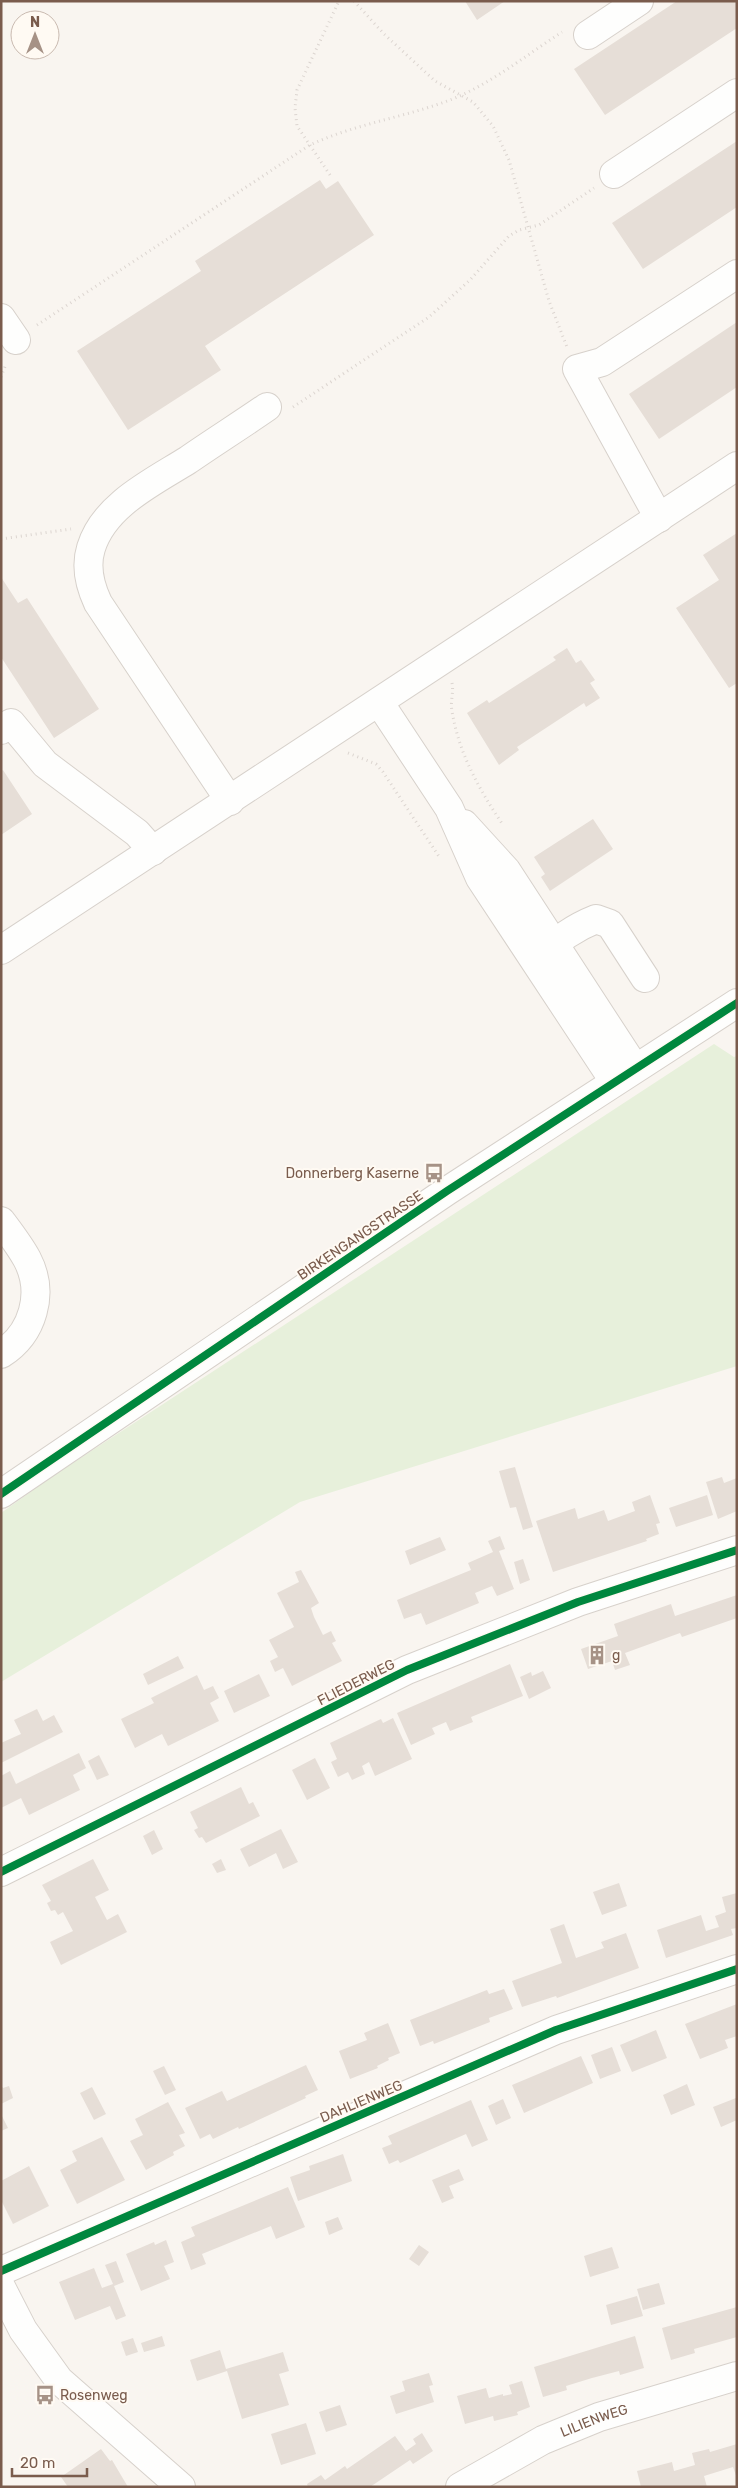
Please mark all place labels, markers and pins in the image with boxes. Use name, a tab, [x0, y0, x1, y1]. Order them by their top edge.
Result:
bus stop icon: Donnerberg Kaserne	[423, 1162, 445, 1184]
place label: Donnerberg Kaserne	[285, 1165, 419, 1182]
building icon: g	[586, 1644, 608, 1666]
place label: g	[612, 1647, 620, 1664]
bus stop icon: Rosenweg	[34, 2384, 56, 2406]
place label: Rosenweg	[60, 2387, 128, 2404]

